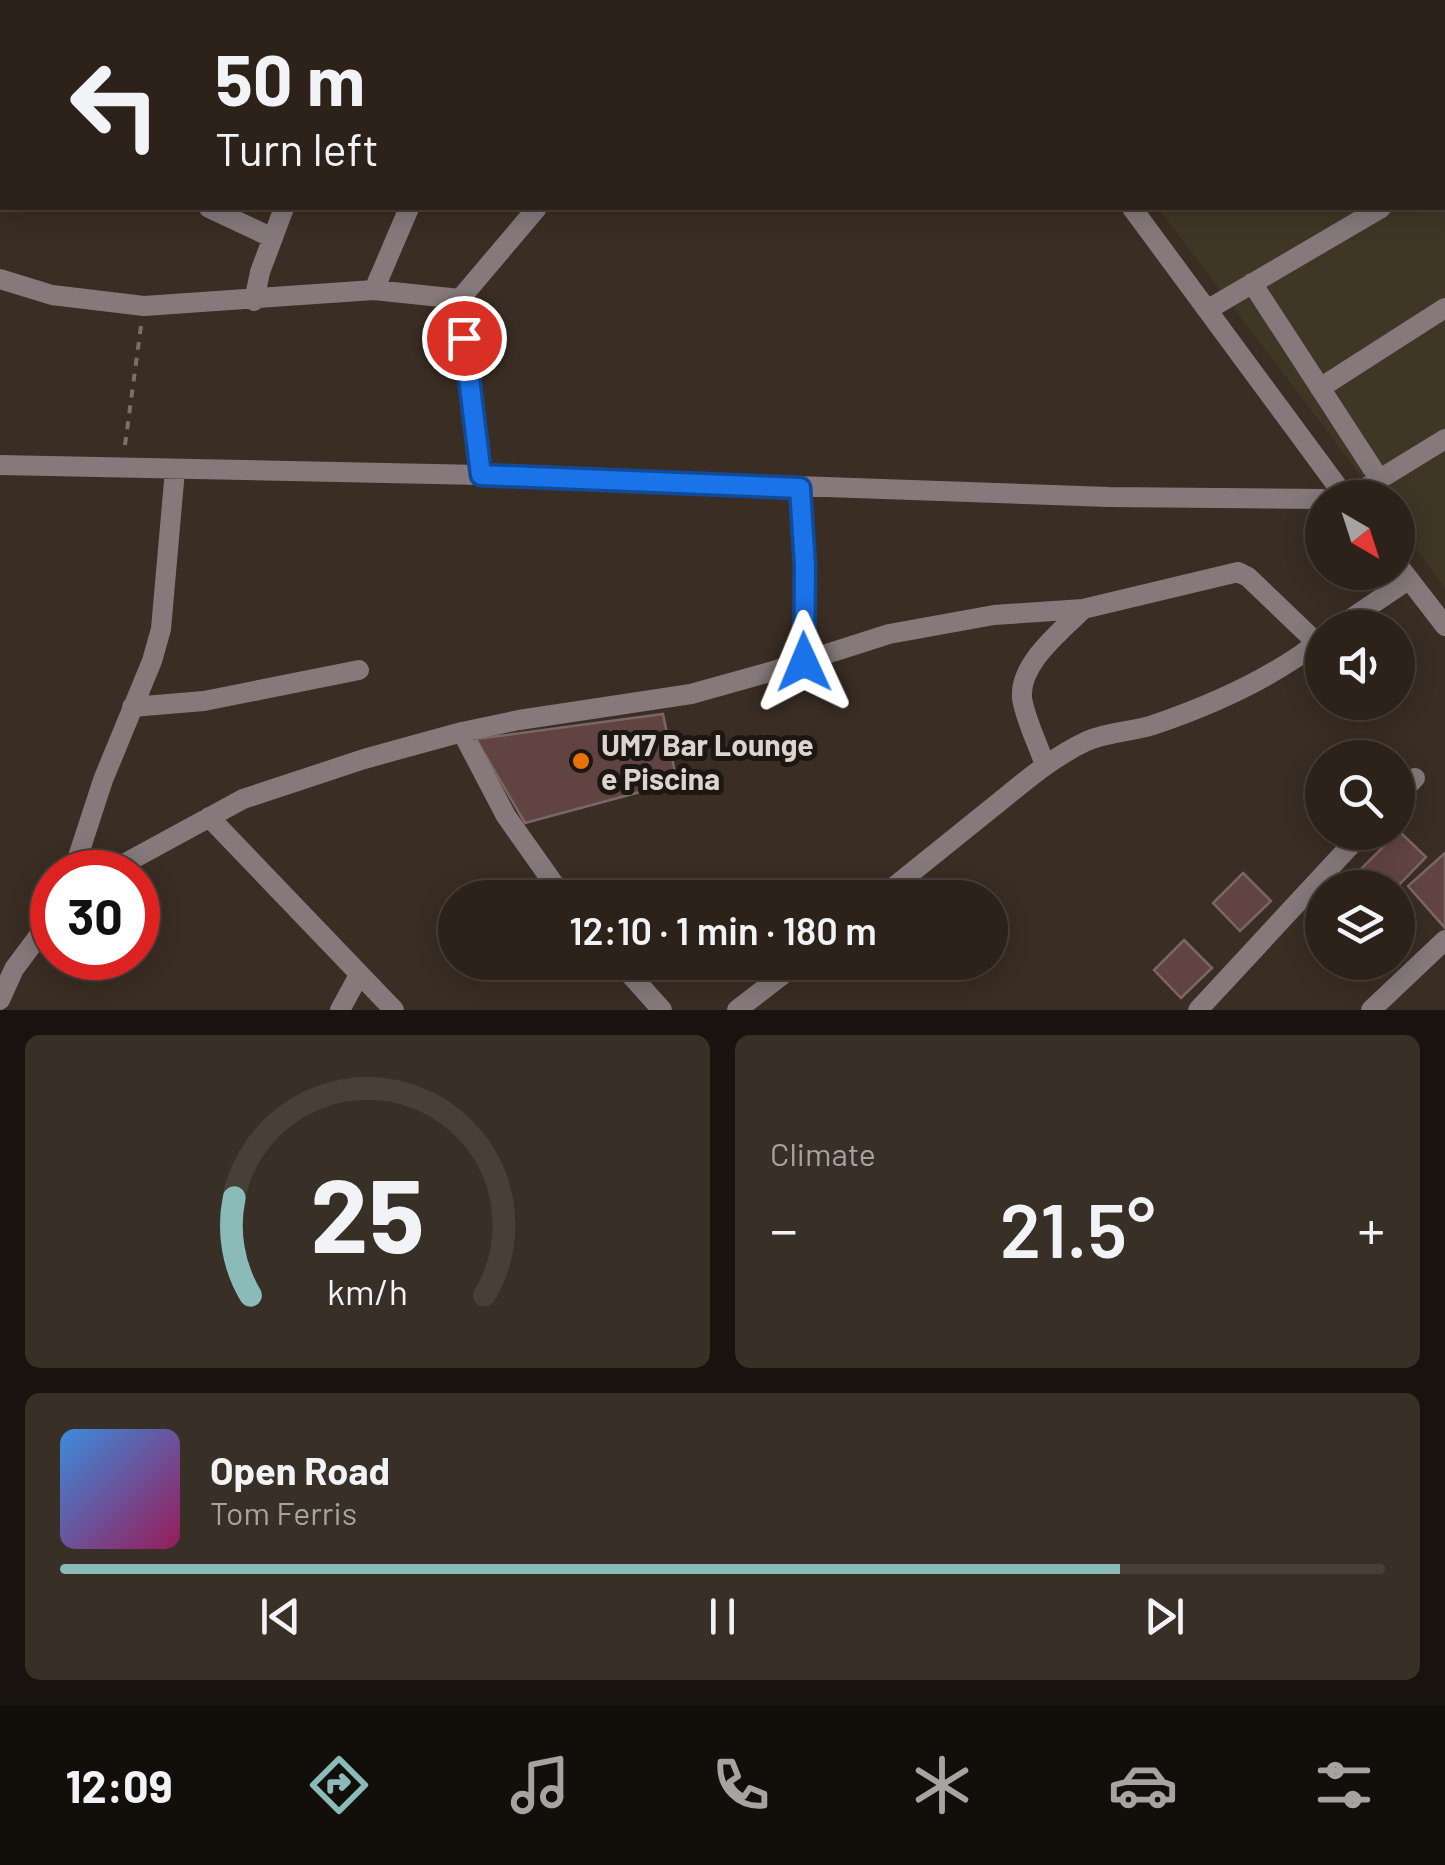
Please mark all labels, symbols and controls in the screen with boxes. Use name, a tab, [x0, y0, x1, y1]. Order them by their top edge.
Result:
text: 50 m	[215, 36, 365, 120]
icon: left	[50, 40, 180, 170]
text: Turn left	[215, 121, 379, 175]
pin	[422, 296, 507, 381]
icon: arrive	[437, 311, 492, 366]
north arrow	[1305, 480, 1415, 590]
map controls	[1305, 480, 1415, 980]
position arrow	[752, 610, 856, 714]
button: sound	[1305, 610, 1415, 720]
place label: UM7 Bar Lounge e Piscina	[601, 726, 814, 796]
button: search	[1305, 740, 1415, 850]
marker: UM7 Bar Lounge e Piscina	[570, 750, 592, 772]
speed limit sign: 30	[30, 850, 160, 980]
button: layers	[1305, 870, 1415, 980]
text: 12:10 · 1 min · 180 m	[569, 907, 877, 953]
text: Climate	[770, 1134, 876, 1172]
text: 25	[310, 1149, 425, 1274]
text: 21.5°	[1000, 1183, 1155, 1273]
text: −	[770, 1195, 798, 1261]
text: +	[1357, 1195, 1385, 1261]
text: km/h	[327, 1269, 408, 1312]
text: Open Road	[210, 1447, 390, 1493]
text: Tom Ferris	[210, 1493, 357, 1531]
icon: previous	[253, 1589, 308, 1644]
icon: pause	[695, 1589, 750, 1644]
icon: next	[1137, 1589, 1192, 1644]
icon: directions	[304, 1750, 374, 1820]
icon: music	[505, 1750, 575, 1820]
icon: phone	[706, 1750, 776, 1820]
icon: climate	[907, 1750, 977, 1820]
icon: car	[1108, 1750, 1178, 1820]
icon: filters	[1309, 1750, 1379, 1820]
text: 12:09	[66, 1758, 173, 1812]

